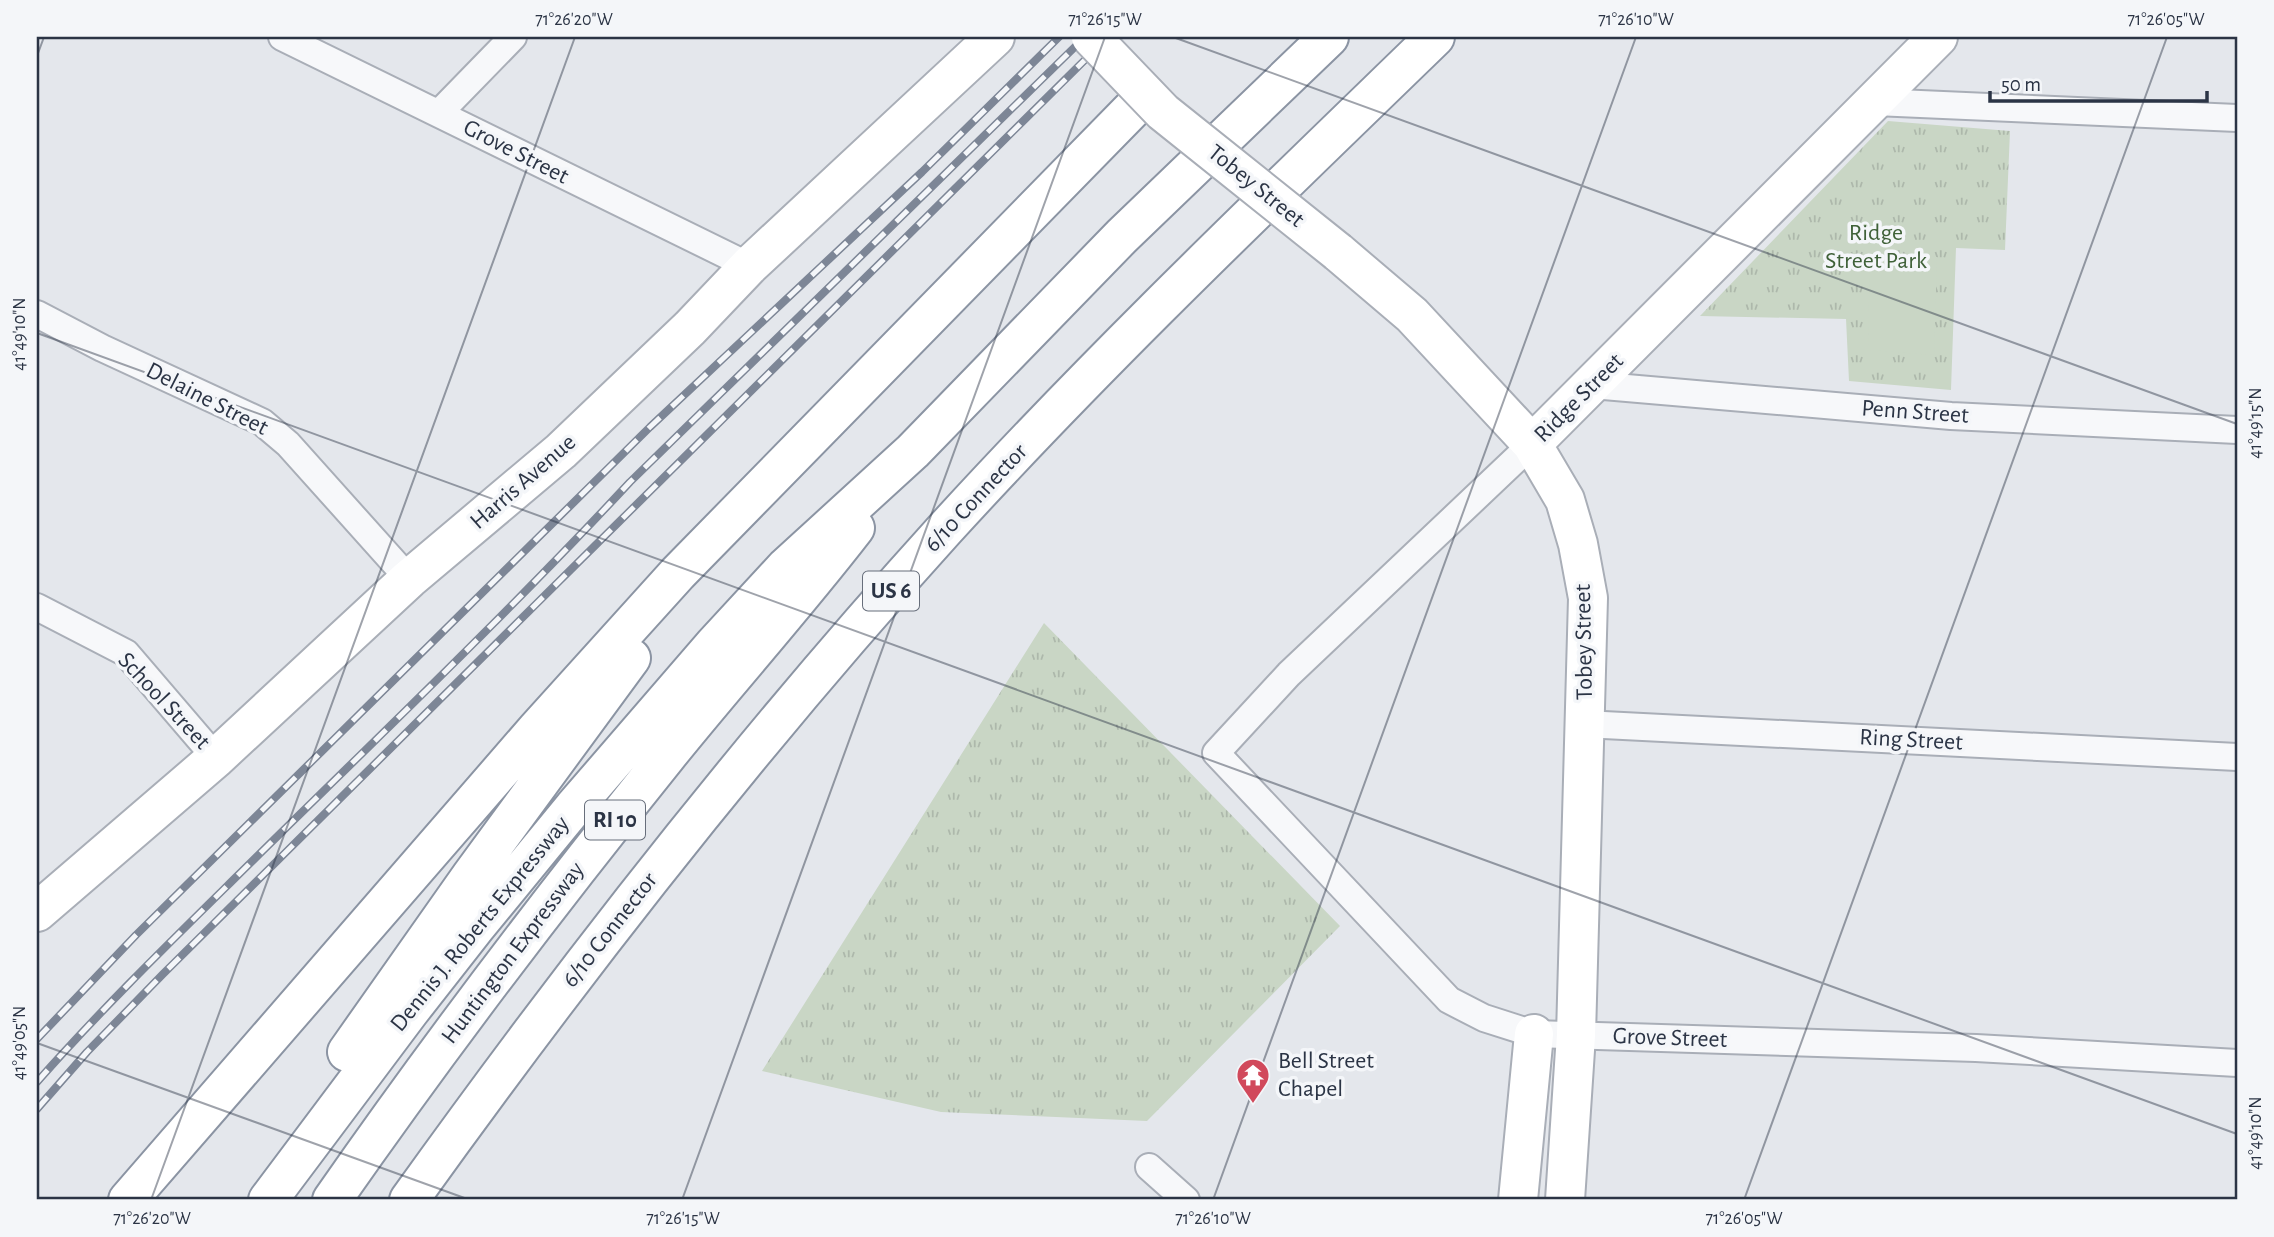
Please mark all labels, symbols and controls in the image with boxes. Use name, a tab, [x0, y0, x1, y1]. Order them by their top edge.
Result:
text: 71°26'20"W	[535, 11, 613, 29]
text: 71°26'15"W	[1068, 11, 1142, 29]
text: 71°26'10"W	[1598, 11, 1674, 29]
text: 71°26'05"W	[2127, 11, 2205, 29]
scale bar	[1990, 60, 2208, 104]
text: 50 m	[2001, 74, 2041, 95]
street label: Grove Street	[460, 115, 573, 189]
street label: Tobey Street	[1203, 140, 1309, 232]
park label: Ridge Street Park	[1825, 221, 1927, 273]
text: 41°49'10"N	[11, 297, 29, 371]
street label: Ridge Street	[1530, 349, 1628, 447]
street label: Delaine Street	[142, 358, 272, 440]
text: 41°49'15"N	[2247, 387, 2265, 459]
street label: Penn Street	[1861, 396, 1970, 428]
street label: Harris Avenue	[466, 430, 580, 534]
street label: 6/10 Connector	[920, 439, 1032, 557]
road number: US 6	[863, 572, 919, 610]
street label: Tobey Street	[1571, 583, 1597, 700]
street label: School Street	[113, 648, 215, 754]
street label: Ring Street	[1859, 725, 1964, 755]
road number: RI 10	[585, 800, 645, 840]
street label: Dennis J. Roberts Expressway	[386, 812, 574, 1036]
street label: Huntington Expressway	[437, 858, 589, 1048]
street label: 6/10 Connector	[558, 868, 662, 992]
text: 41°49'05"N	[11, 1006, 29, 1080]
street label: Grove Street	[1612, 1024, 1728, 1052]
place label: Bell Street Chapel	[1278, 1049, 1374, 1101]
temple icon: Bell Street Chapel	[1234, 1056, 1272, 1105]
text: 41°49'10"N	[2247, 1096, 2265, 1170]
text: 71°26'20"W	[113, 1210, 191, 1228]
text: 71°26'15"W	[646, 1210, 720, 1228]
text: 71°26'10"W	[1175, 1210, 1251, 1228]
text: 71°26'05"W	[1705, 1210, 1783, 1228]

